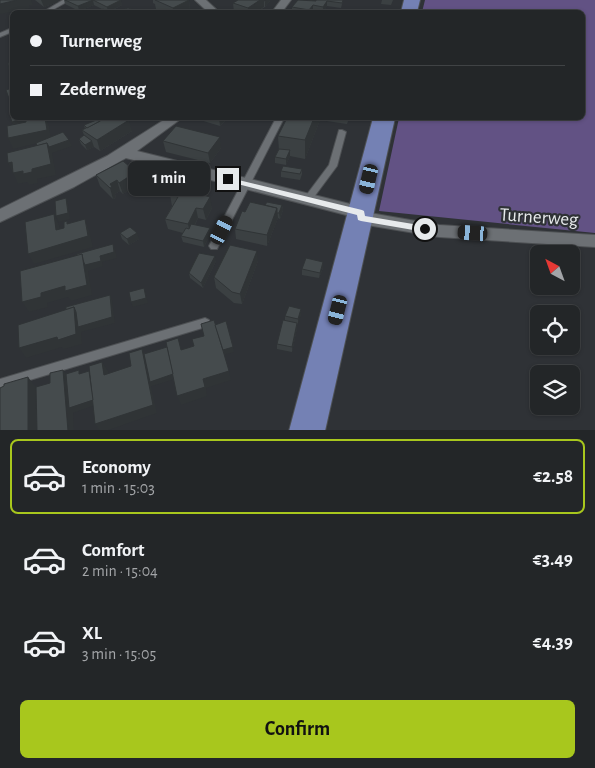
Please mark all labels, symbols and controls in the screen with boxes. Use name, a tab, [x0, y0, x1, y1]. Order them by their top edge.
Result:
text: Turnerweg	[60, 32, 142, 51]
text: Zedernweg	[60, 80, 146, 99]
callout: 1 min	[128, 162, 210, 196]
car	[358, 163, 379, 195]
route end	[217, 168, 239, 190]
text: 1 min	[152, 170, 186, 186]
street label: Turnerweg	[499, 205, 580, 230]
car	[208, 213, 235, 247]
route start	[414, 218, 436, 240]
car	[457, 224, 488, 242]
north arrow	[530, 245, 580, 295]
map controls	[530, 245, 580, 415]
car	[327, 294, 348, 326]
button: locate	[530, 305, 580, 355]
button: layers	[530, 365, 580, 415]
icon: car	[22, 454, 67, 499]
text: Economy	[82, 458, 151, 477]
text: €2.58	[533, 467, 573, 486]
text: 1 min · 15:03	[82, 480, 155, 496]
icon: car	[22, 537, 67, 582]
text: Comfort	[82, 541, 144, 560]
text: €3.49	[533, 550, 573, 569]
text: 2 min · 15:04	[82, 563, 158, 579]
icon: car	[22, 620, 67, 665]
text: XL	[82, 624, 102, 643]
text: €4.39	[533, 633, 573, 652]
text: 3 min · 15:05	[82, 646, 156, 662]
button: Confirm	[20, 700, 575, 758]

